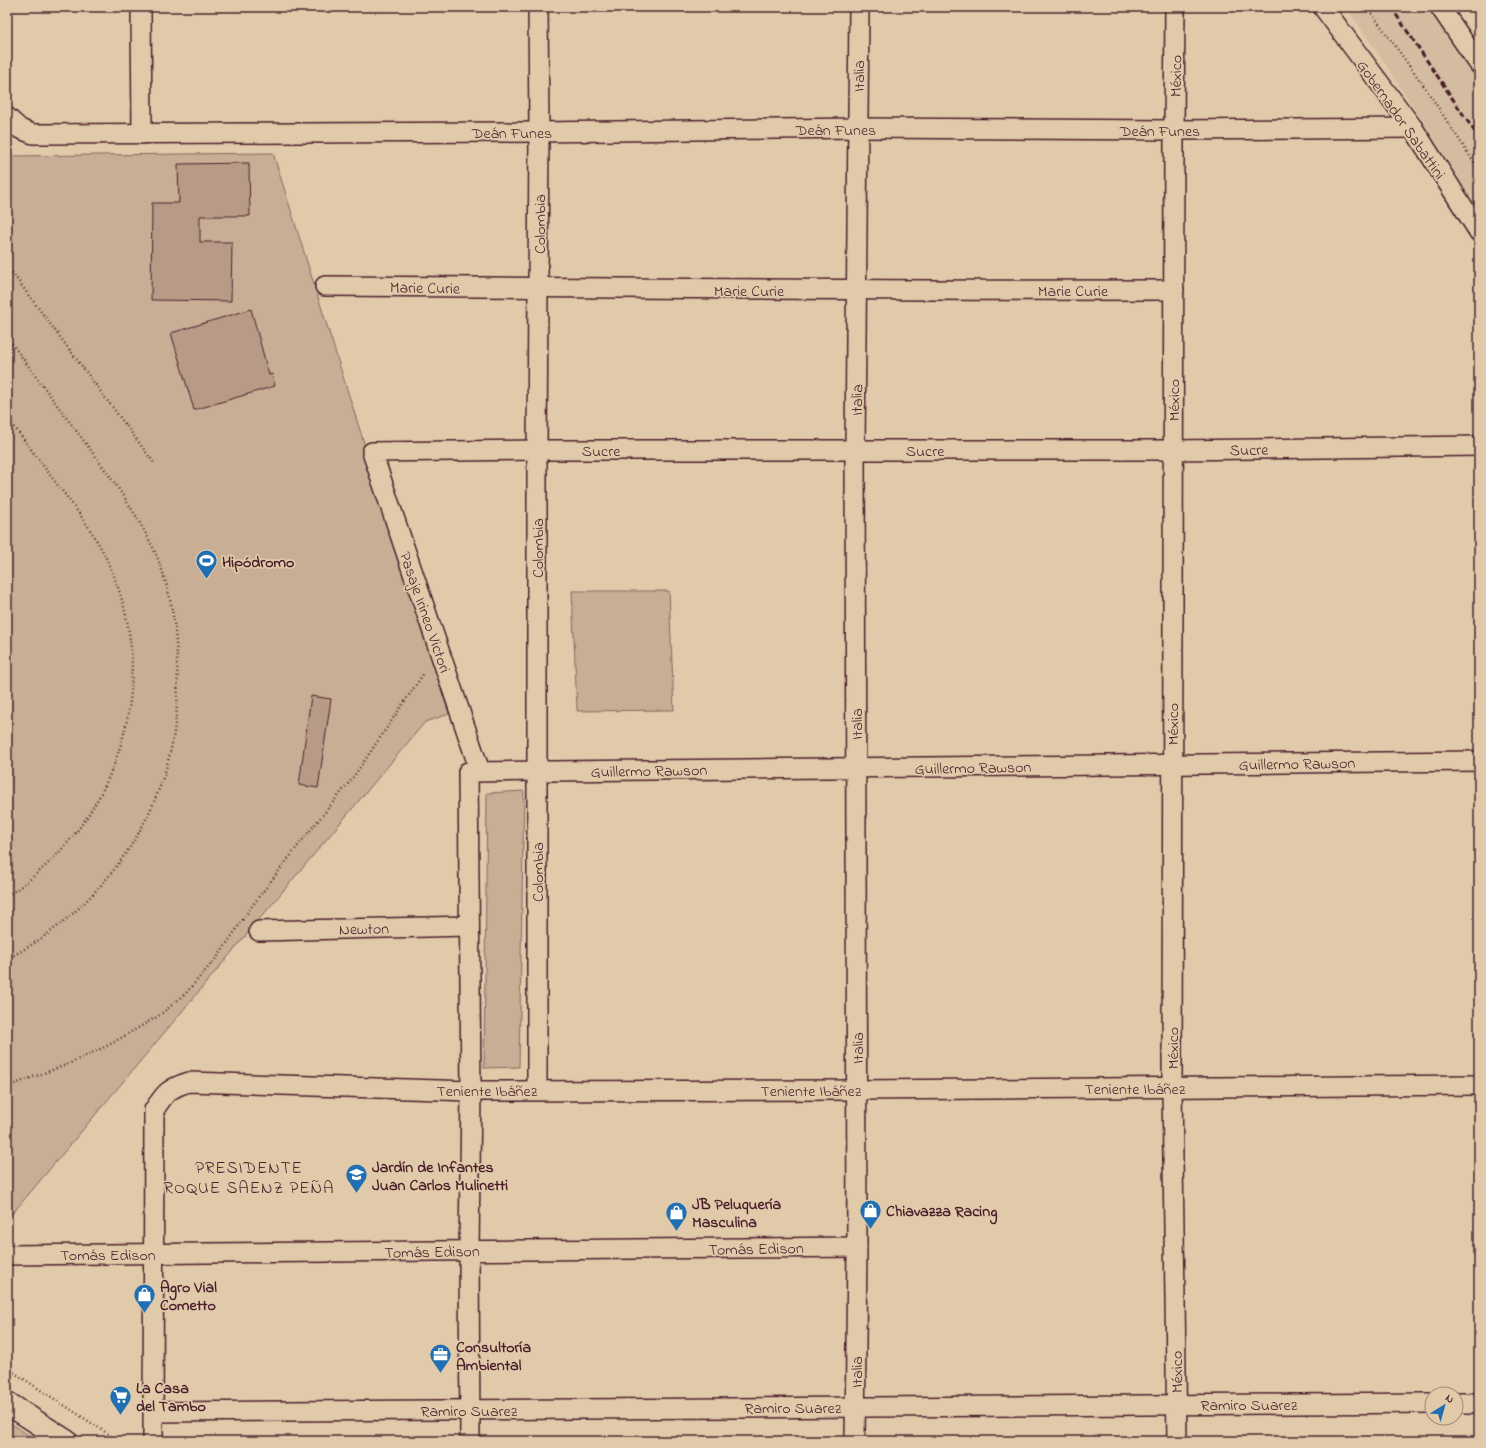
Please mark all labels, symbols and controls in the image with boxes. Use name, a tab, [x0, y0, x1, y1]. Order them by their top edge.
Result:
street label: México	[1165, 55, 1189, 97]
street label: Gobernador Sabattini	[1350, 55, 1451, 185]
street label: Italia	[848, 60, 872, 92]
street label: Deán Funes	[795, 119, 876, 143]
street label: Deán Funes	[1119, 120, 1200, 144]
street label: Deán Funes	[471, 122, 552, 146]
street label: Colombia	[529, 194, 553, 254]
street label: Marie Curie	[390, 276, 461, 302]
street label: Marie Curie	[714, 280, 785, 304]
street label: Marie Curie	[1038, 280, 1109, 304]
street label: México	[1163, 379, 1187, 421]
street label: Italia	[846, 384, 870, 416]
street label: Sucre	[1230, 439, 1269, 463]
street label: Sucre	[582, 440, 621, 464]
street label: Sucre	[906, 440, 945, 464]
street label: Colombia	[527, 518, 551, 578]
sports icon: Hipódromo	[194, 548, 220, 581]
street label: Pasaje Irineo Victori	[392, 549, 456, 677]
place label: Hipódromo	[222, 551, 294, 575]
street label: México	[1162, 703, 1186, 745]
street label: Italia	[846, 708, 870, 740]
street label: Guillermo Rawson	[1239, 752, 1356, 778]
street label: Guillermo Rawson	[915, 756, 1032, 782]
street label: Guillermo Rawson	[591, 759, 708, 785]
street label: Colombia	[527, 842, 551, 902]
street label: Newton	[339, 918, 389, 942]
street label: México	[1162, 1027, 1186, 1069]
street label: Italia	[847, 1032, 871, 1064]
street label: Teniente Ibáñez	[1085, 1078, 1186, 1102]
street label: Teniente Ibáñez	[437, 1080, 538, 1104]
street label: Teniente Ibáñez	[761, 1080, 862, 1104]
district label: PRESIDENTE ROQUE SAENZ PEÑA	[163, 1156, 335, 1201]
place label: Jardín de Infantes Juan Carlos Mulinetti	[372, 1156, 508, 1198]
school or university icon: Jardín de Infantes Juan Carlos Mulinetti	[344, 1162, 370, 1195]
place label: JB Peluquería Masculina	[692, 1193, 782, 1235]
shop icon: Chiavazza Racing	[857, 1197, 883, 1230]
shop icon: JB Peluquería Masculina	[664, 1199, 690, 1232]
place label: Chiavazza Racing	[886, 1200, 997, 1225]
street label: Tomás Edison	[708, 1237, 804, 1263]
street label: Tomás Edison	[384, 1240, 480, 1266]
street label: Tomás Edison	[60, 1244, 156, 1268]
place label: Agro Vial Cometto	[160, 1276, 217, 1318]
shop icon: Agro Vial Cometto	[132, 1282, 158, 1315]
place label: Consultoría Ambiental	[456, 1336, 531, 1378]
office icon: Consultoría Ambiental	[428, 1342, 454, 1375]
street label: México	[1166, 1351, 1190, 1393]
street label: Italia	[846, 1356, 870, 1388]
place label: La Casa del Tambo	[136, 1377, 206, 1419]
supermarket icon: La Casa del Tambo	[108, 1383, 134, 1416]
north arrow	[1424, 1386, 1464, 1426]
text: N	[1442, 1390, 1457, 1407]
street label: Ramiro Suarez	[1201, 1394, 1298, 1418]
street label: Ramiro Suarez	[745, 1397, 842, 1421]
street label: Ramiro Suarez	[421, 1400, 518, 1424]

